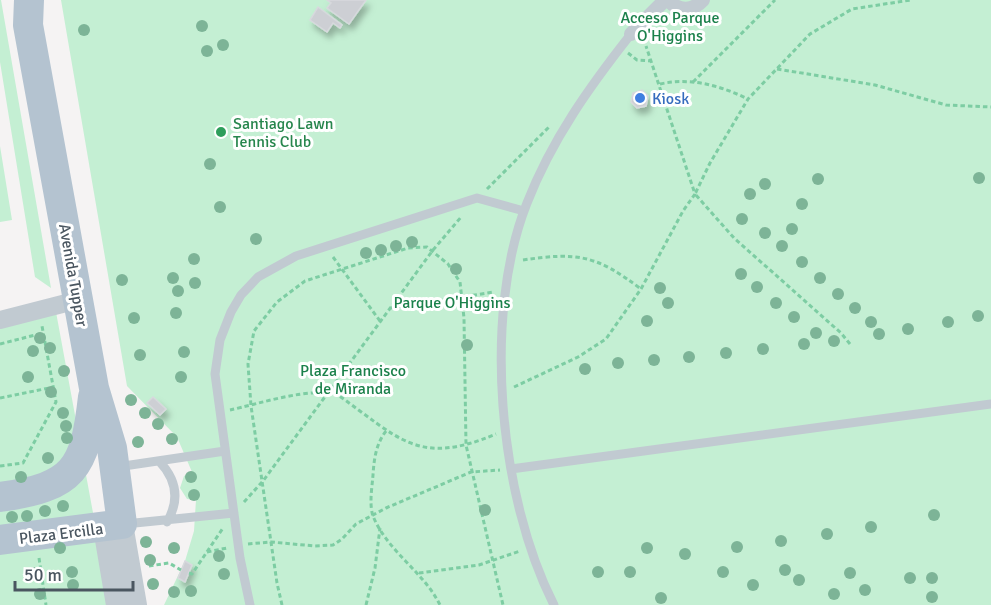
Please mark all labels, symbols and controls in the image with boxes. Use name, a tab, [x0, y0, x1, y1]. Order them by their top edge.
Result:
park label: Acceso Parque O'Higgins	[620, 8, 720, 46]
place label: Kiosk	[652, 89, 689, 109]
marker: Kiosk	[633, 91, 647, 105]
place label: Santiago Lawn Tennis Club	[233, 114, 334, 152]
marker: Santiago Lawn Tennis Club	[214, 125, 228, 139]
street label: Avenida Tupper	[54, 222, 92, 328]
park label: Parque O'Higgins	[393, 293, 511, 313]
park label: Plaza Francisco de Miranda	[300, 361, 406, 399]
street label: Plaza Ercilla	[18, 519, 104, 549]
scale bar	[15, 554, 134, 592]
text: 50 m	[24, 564, 62, 586]

